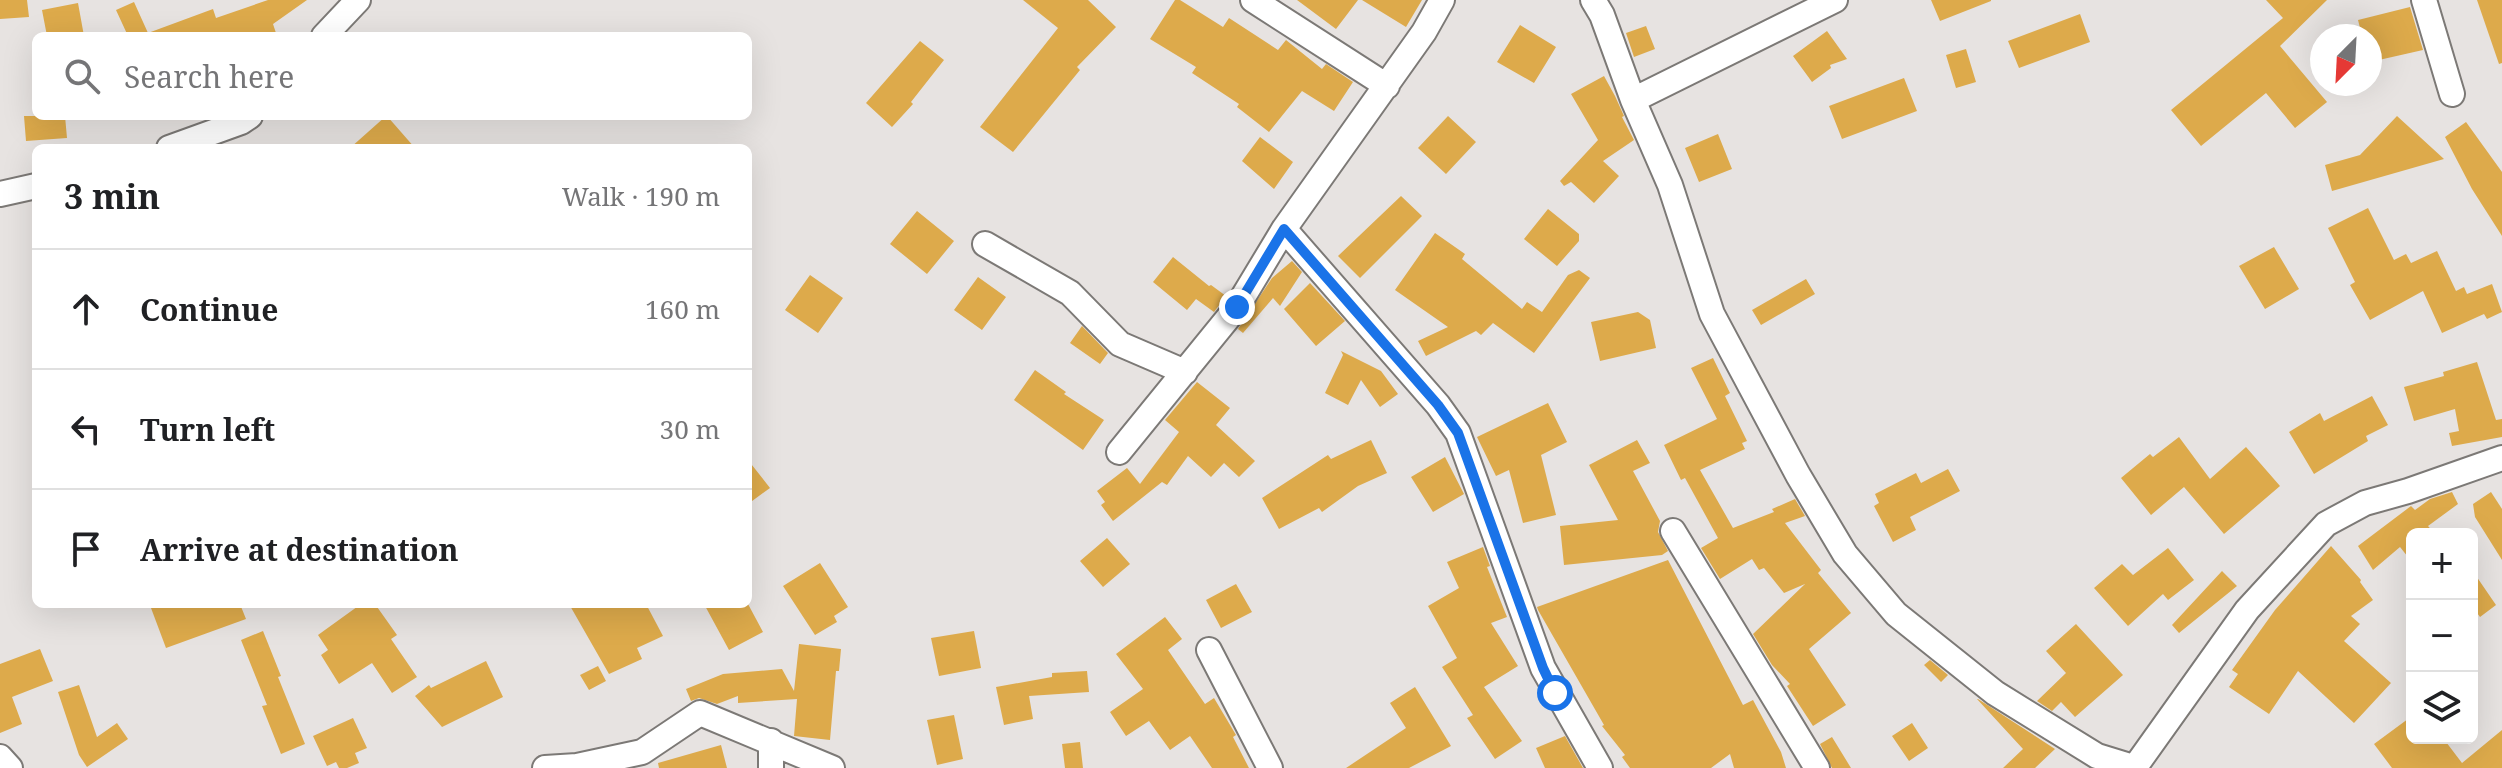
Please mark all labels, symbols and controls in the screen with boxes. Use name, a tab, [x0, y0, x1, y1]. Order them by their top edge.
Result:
north arrow	[2310, 24, 2382, 96]
search box	[32, 32, 752, 120]
icon: search	[60, 54, 104, 98]
text: Search here	[124, 56, 294, 97]
text: 3 min	[64, 173, 160, 219]
text: Walk · 190 m	[562, 178, 720, 214]
icon: ahead	[64, 287, 108, 331]
text: Continue	[140, 289, 278, 330]
route end	[1219, 289, 1255, 325]
text: 160 m	[645, 291, 720, 327]
icon: left	[64, 407, 108, 451]
text: Turn left	[140, 409, 275, 450]
text: 30 m	[660, 411, 720, 447]
icon: arrive	[64, 527, 108, 571]
map controls	[2406, 528, 2478, 744]
button: +	[2406, 528, 2478, 600]
text: Arrive at destination	[140, 529, 459, 570]
button: −	[2406, 600, 2478, 672]
button: layers	[2406, 672, 2478, 744]
route start	[1537, 675, 1573, 711]

